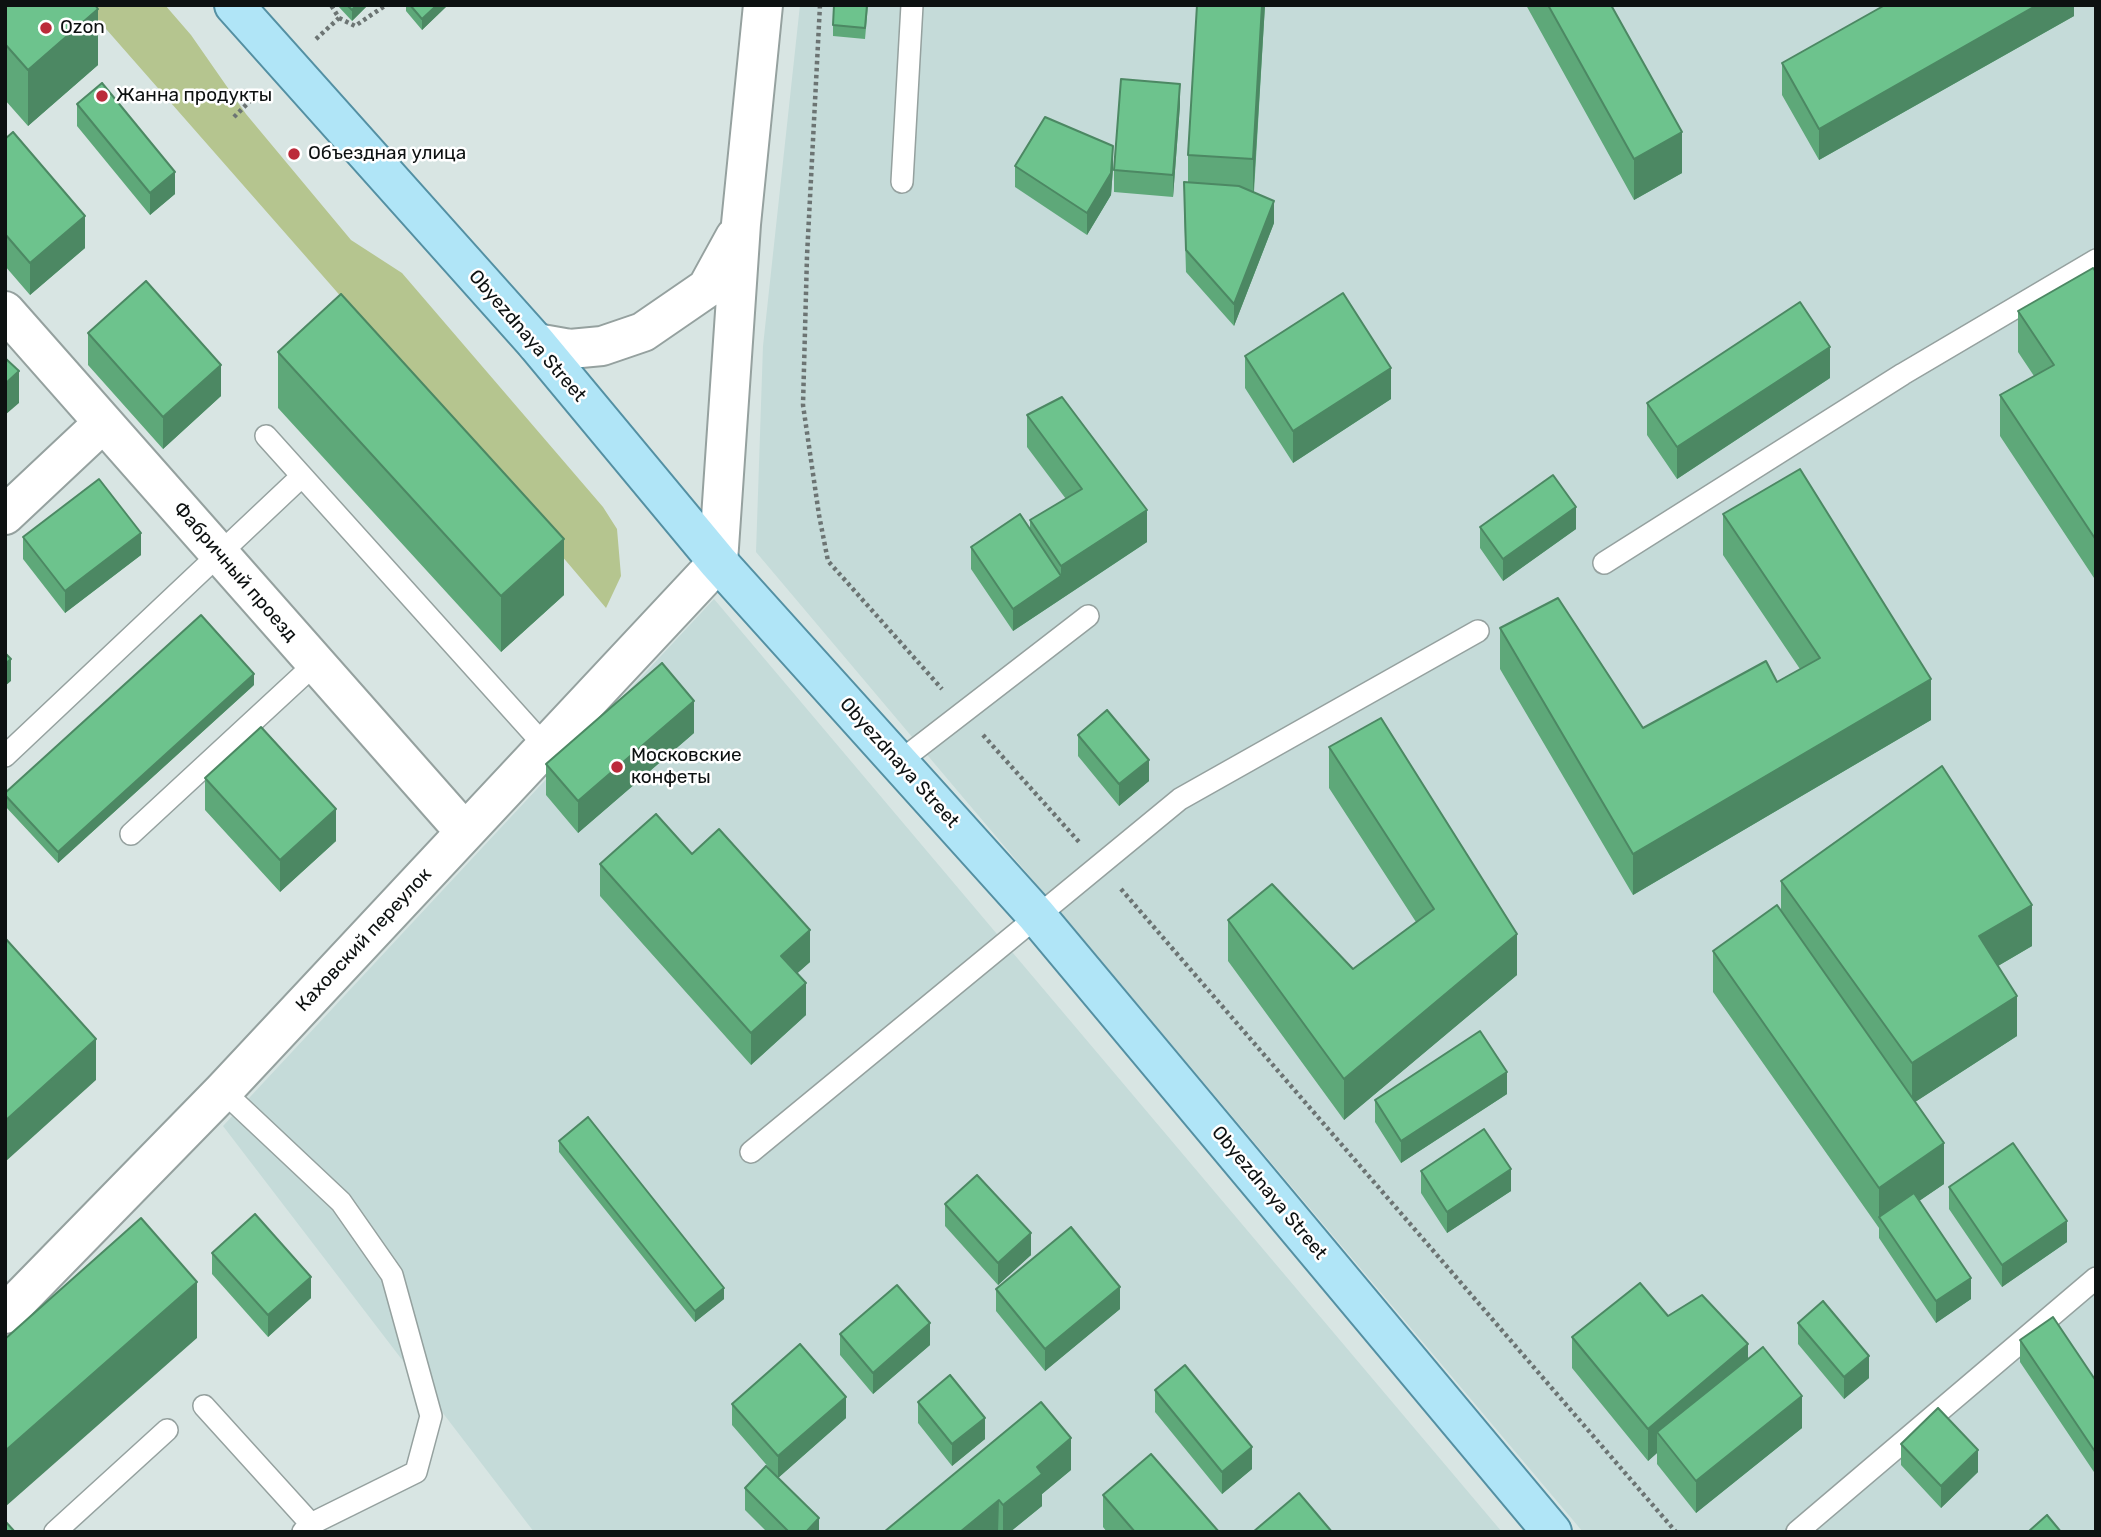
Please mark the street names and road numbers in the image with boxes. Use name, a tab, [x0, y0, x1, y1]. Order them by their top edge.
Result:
street label: Obyezdnaya Street	[463, 265, 591, 407]
street label: Фабричный проезд	[168, 497, 302, 647]
street label: Obyezdnaya Street	[835, 693, 963, 833]
street label: Каховский переулок	[291, 863, 437, 1017]
street label: Obyezdnaya Street	[1206, 1122, 1332, 1264]

